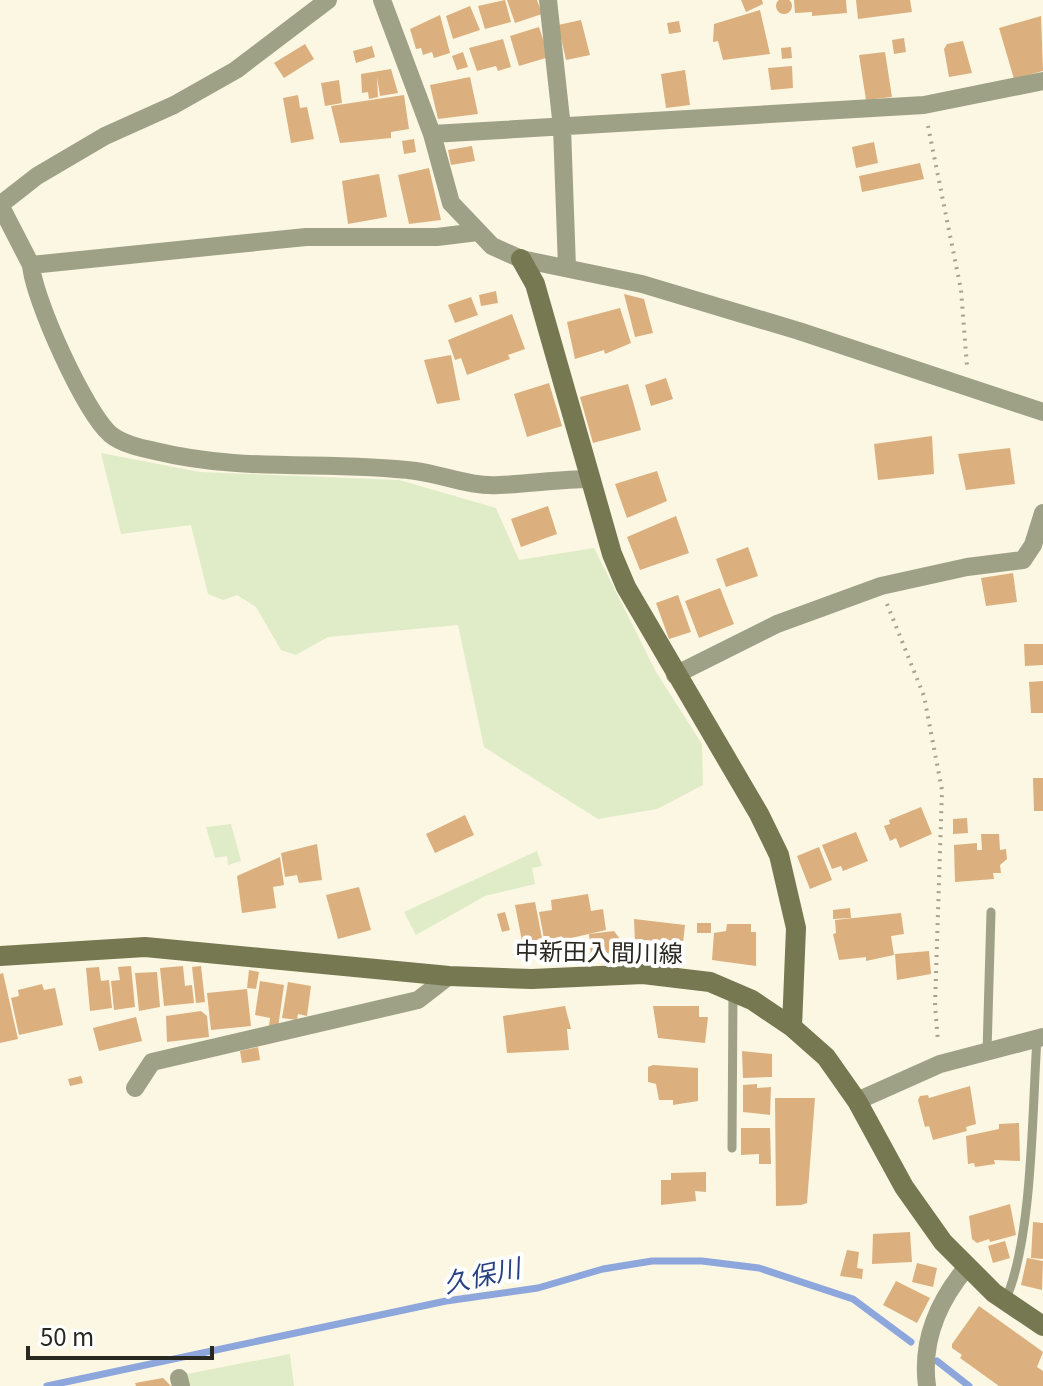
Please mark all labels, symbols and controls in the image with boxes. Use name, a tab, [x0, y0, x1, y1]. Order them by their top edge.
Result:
street label: 中新田入間川線	[515, 932, 683, 969]
water label: 久保川	[439, 1247, 526, 1300]
scale bar	[28, 1310, 212, 1360]
text: 50 m	[40, 1318, 94, 1353]

